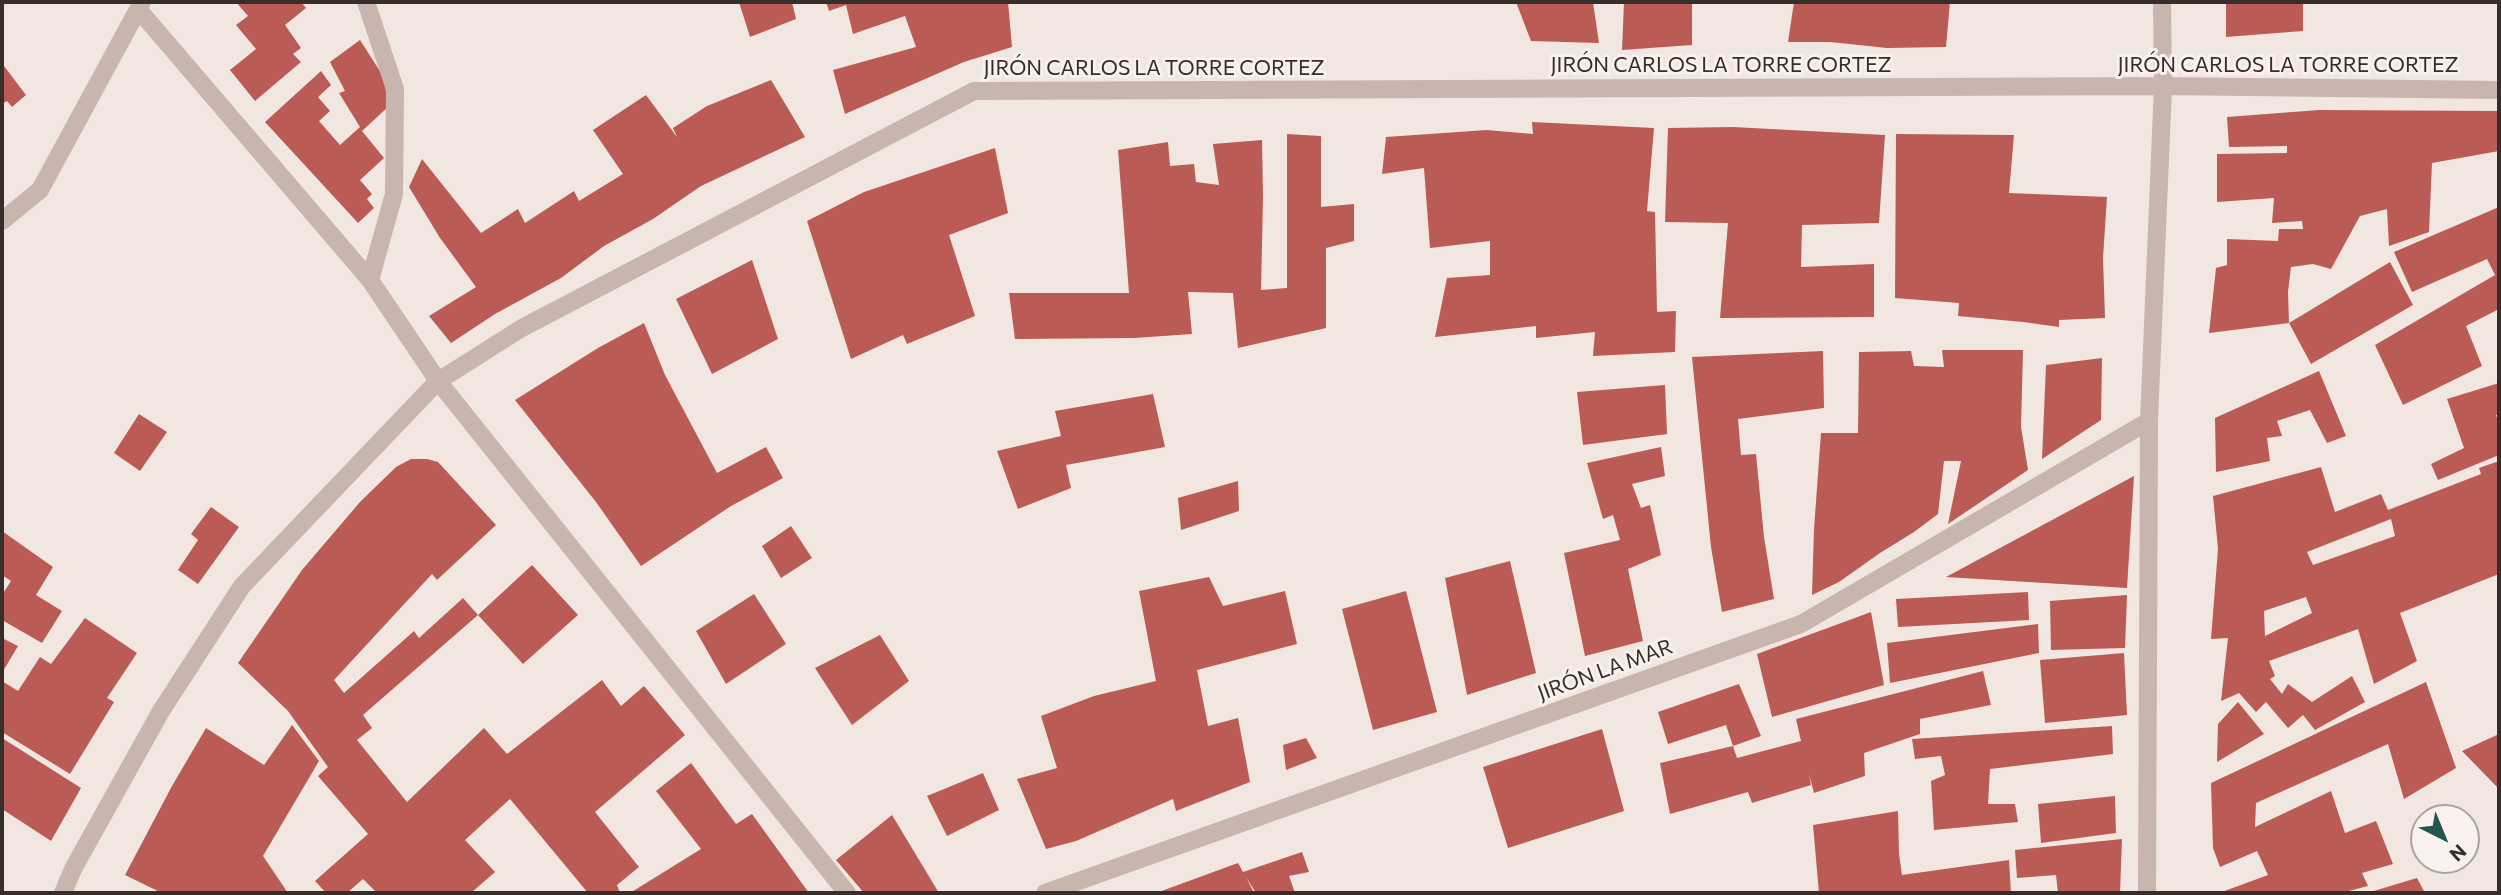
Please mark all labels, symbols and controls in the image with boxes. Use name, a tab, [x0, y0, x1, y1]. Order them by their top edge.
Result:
street label: JIRÓN CARLOS LA TORRE CORTEZ	[1550, 52, 1892, 78]
street label: JIRÓN CARLOS LA TORRE CORTEZ	[2117, 52, 2459, 78]
street label: JIRÓN CARLOS LA TORRE CORTEZ	[983, 55, 1325, 81]
street label: JIRÓN LA MAR	[1534, 634, 1676, 706]
north arrow	[2410, 804, 2480, 874]
text: N	[2445, 840, 2471, 867]

